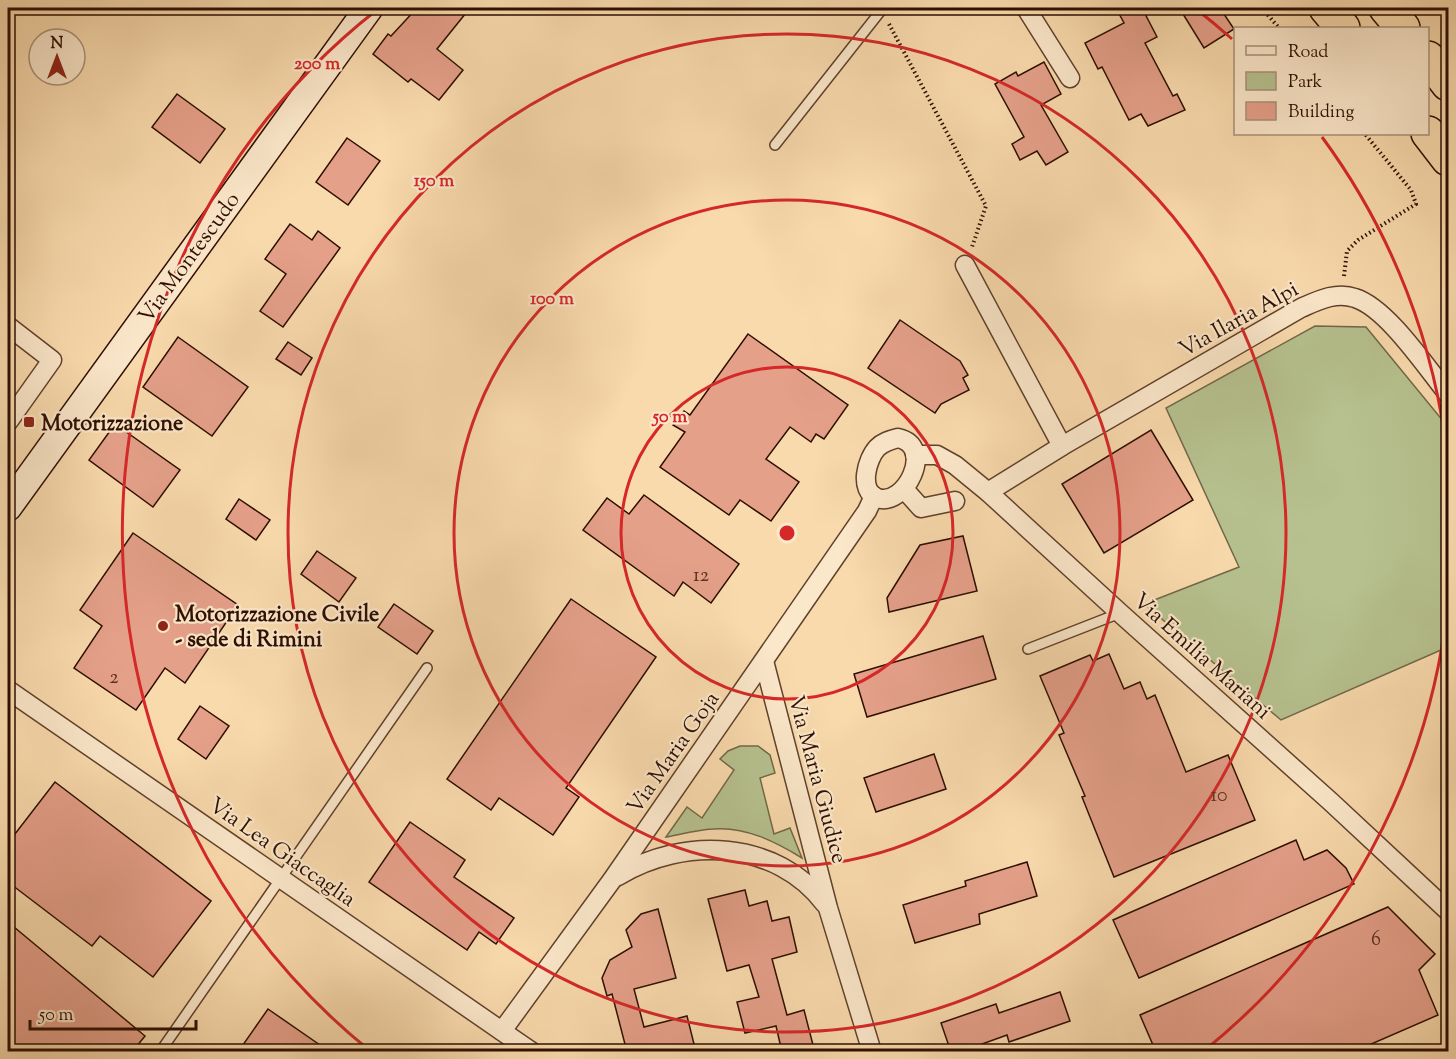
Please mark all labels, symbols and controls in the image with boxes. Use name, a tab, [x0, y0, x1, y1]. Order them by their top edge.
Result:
north arrow	[27, 27, 87, 87]
legend	[1234, 27, 1429, 135]
text: N	[51, 33, 64, 56]
text: Road	[1288, 40, 1328, 66]
text: 200 m	[294, 52, 340, 78]
text: Park	[1288, 70, 1323, 96]
text: Building	[1288, 100, 1354, 126]
text: 150 m	[414, 169, 454, 195]
street label: Via Montescudo	[132, 186, 249, 331]
street label: Via Ilaria Alpi	[1174, 275, 1305, 367]
text: 100 m	[530, 287, 574, 313]
text: 50 m	[651, 405, 687, 431]
place label: Motorizzazione	[41, 409, 183, 441]
marker: Motorizzazione	[22, 415, 36, 429]
centre of rings	[777, 523, 797, 543]
house number: 12	[693, 562, 709, 591]
street label: Via Emilia Mariani	[1125, 586, 1277, 728]
place label: Motorizzazione Civile - sede di Rimini	[175, 600, 379, 657]
marker: Motorizzazione Civile - sede di Rimini	[156, 619, 170, 633]
house number: 2	[109, 664, 119, 693]
street label: Via Maria Goja	[620, 686, 729, 821]
street label: Via Maria Giudice	[778, 692, 854, 867]
house number: 10	[1210, 782, 1228, 811]
street label: Via Lea Giaccaglia	[201, 791, 361, 916]
house number: 6	[1371, 926, 1381, 955]
scale bar	[30, 993, 196, 1031]
text: 50 m	[38, 1003, 74, 1029]

